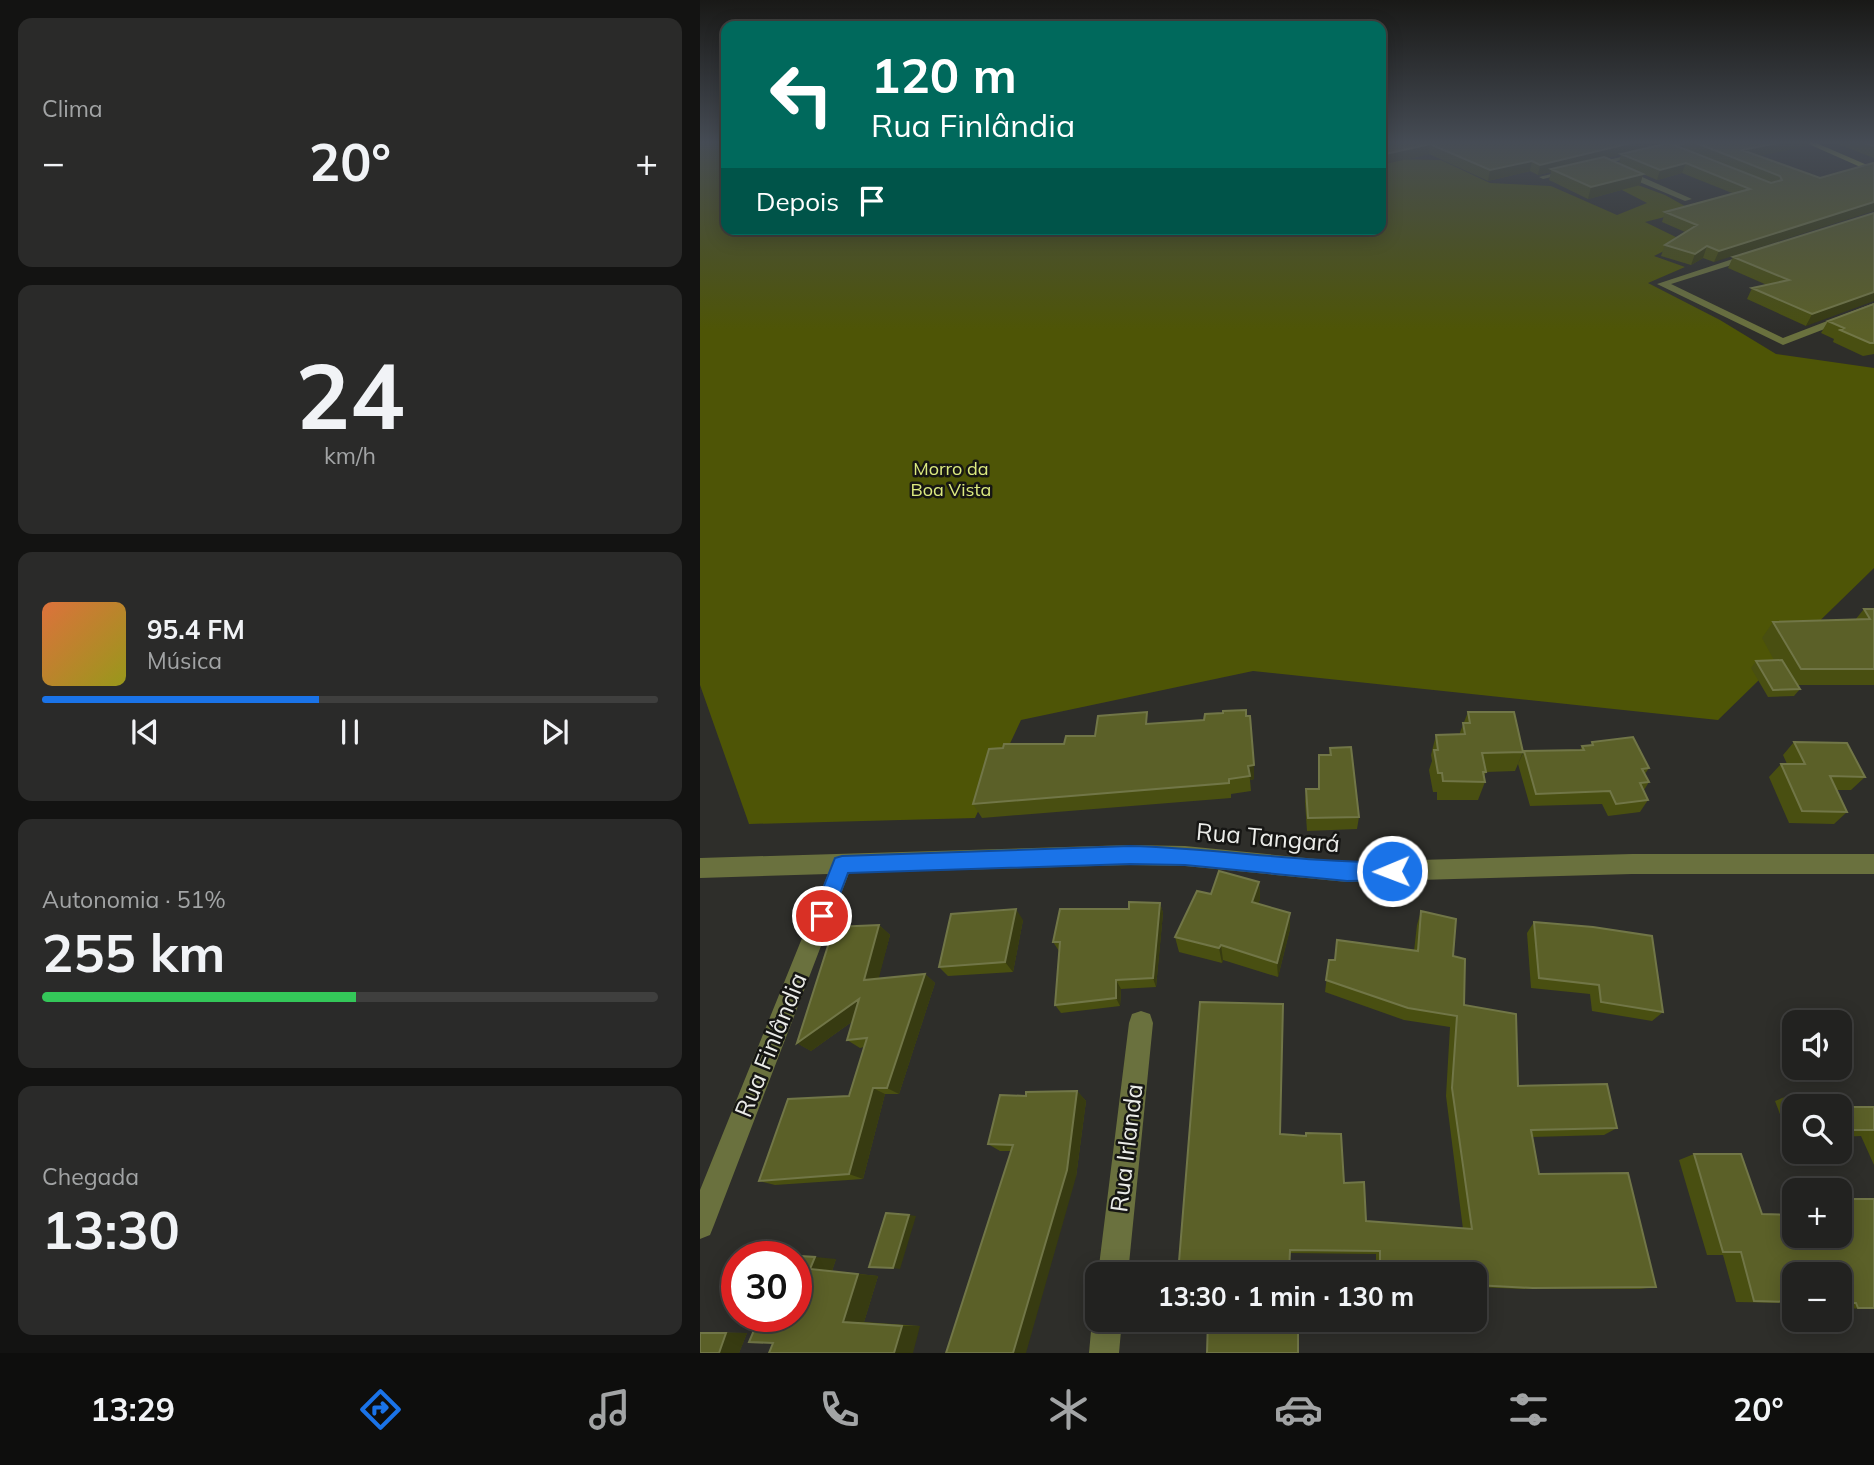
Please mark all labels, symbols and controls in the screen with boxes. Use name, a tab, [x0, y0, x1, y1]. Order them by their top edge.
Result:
text: 120 m	[871, 44, 1017, 105]
icon: left	[756, 49, 847, 140]
text: Clima	[42, 94, 103, 123]
text: Rua Finlândia	[871, 105, 1075, 145]
text: 20°	[309, 129, 391, 194]
text: −	[42, 138, 65, 186]
text: +	[635, 138, 658, 186]
icon: arrive	[853, 182, 891, 220]
text: Depois	[756, 185, 839, 218]
text: 24	[295, 338, 405, 452]
text: km/h	[324, 441, 376, 470]
park label: Morro da Boa Vista	[911, 457, 991, 501]
text: 95.4 FM	[147, 613, 245, 646]
text: Música	[147, 646, 222, 675]
icon: previous	[126, 713, 164, 751]
icon: pause	[331, 713, 369, 751]
icon: next	[536, 713, 574, 751]
street label: Rua Tangará	[1195, 816, 1341, 858]
position arrow	[1355, 834, 1429, 908]
text: Autonomia · 51%	[42, 885, 226, 914]
pin	[792, 886, 852, 946]
icon: arrive	[803, 897, 841, 935]
text: 255 km	[42, 920, 225, 985]
street label: Rua Finlândia	[727, 968, 813, 1121]
map controls	[1782, 1010, 1852, 1332]
button: sound	[1782, 1010, 1852, 1080]
street label: Rua Irlanda	[1103, 1082, 1149, 1214]
button: search	[1782, 1094, 1852, 1164]
text: Chegada	[42, 1162, 139, 1191]
button: +	[1782, 1178, 1852, 1248]
text: 13:30	[42, 1197, 180, 1262]
speed limit sign: 30	[721, 1241, 812, 1332]
button: −	[1782, 1262, 1852, 1332]
text: 13:30 · 1 min · 130 m	[1158, 1280, 1414, 1313]
icon: directions	[356, 1385, 405, 1434]
icon: music	[585, 1385, 634, 1434]
icon: phone	[815, 1385, 864, 1434]
icon: climate	[1044, 1385, 1093, 1434]
icon: car	[1274, 1385, 1323, 1434]
icon: filters	[1504, 1385, 1553, 1434]
text: 13:29	[90, 1389, 175, 1429]
text: 20°	[1733, 1389, 1784, 1429]

